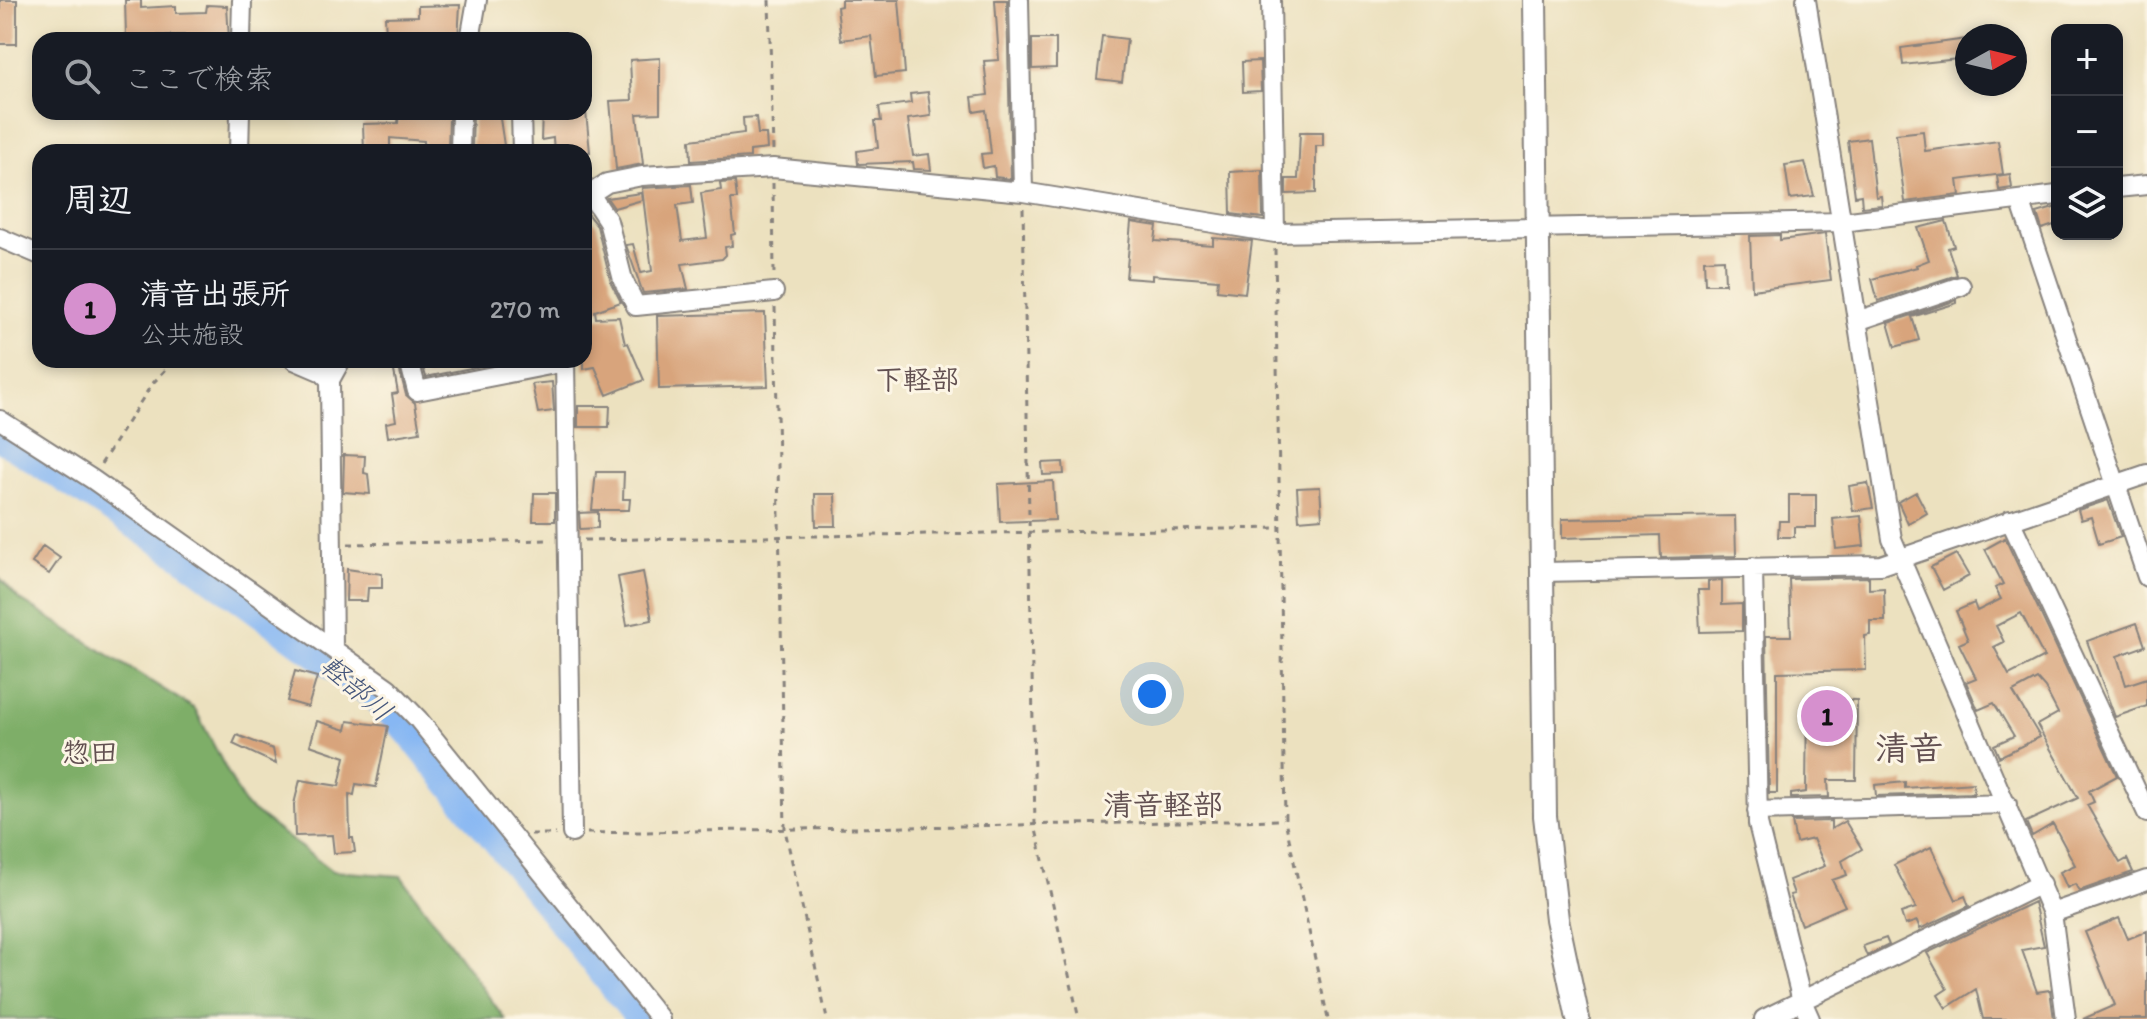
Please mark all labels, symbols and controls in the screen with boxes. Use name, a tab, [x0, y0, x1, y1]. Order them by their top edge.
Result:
north arrow	[1955, 24, 2027, 96]
map controls	[2051, 24, 2123, 240]
button: +	[2051, 24, 2123, 96]
search box	[32, 32, 592, 120]
icon: search	[60, 54, 104, 98]
text: ここで検索	[124, 60, 274, 97]
button: −	[2051, 96, 2123, 168]
button: layers	[2051, 168, 2123, 240]
text: 周辺	[64, 179, 132, 220]
text: 清音出張所	[140, 275, 290, 312]
text: 1	[84, 293, 96, 325]
text: 270 m	[490, 293, 560, 325]
text: 公共施設	[140, 318, 244, 350]
district label: 下軽部	[875, 362, 959, 396]
water label: 軽部川	[314, 648, 400, 728]
your location	[1132, 674, 1172, 714]
pin: 1	[1801, 686, 1853, 746]
district label: 清音	[1875, 728, 1943, 769]
district label: 惣田	[62, 735, 118, 769]
district label: 清音軽部	[1103, 786, 1223, 823]

